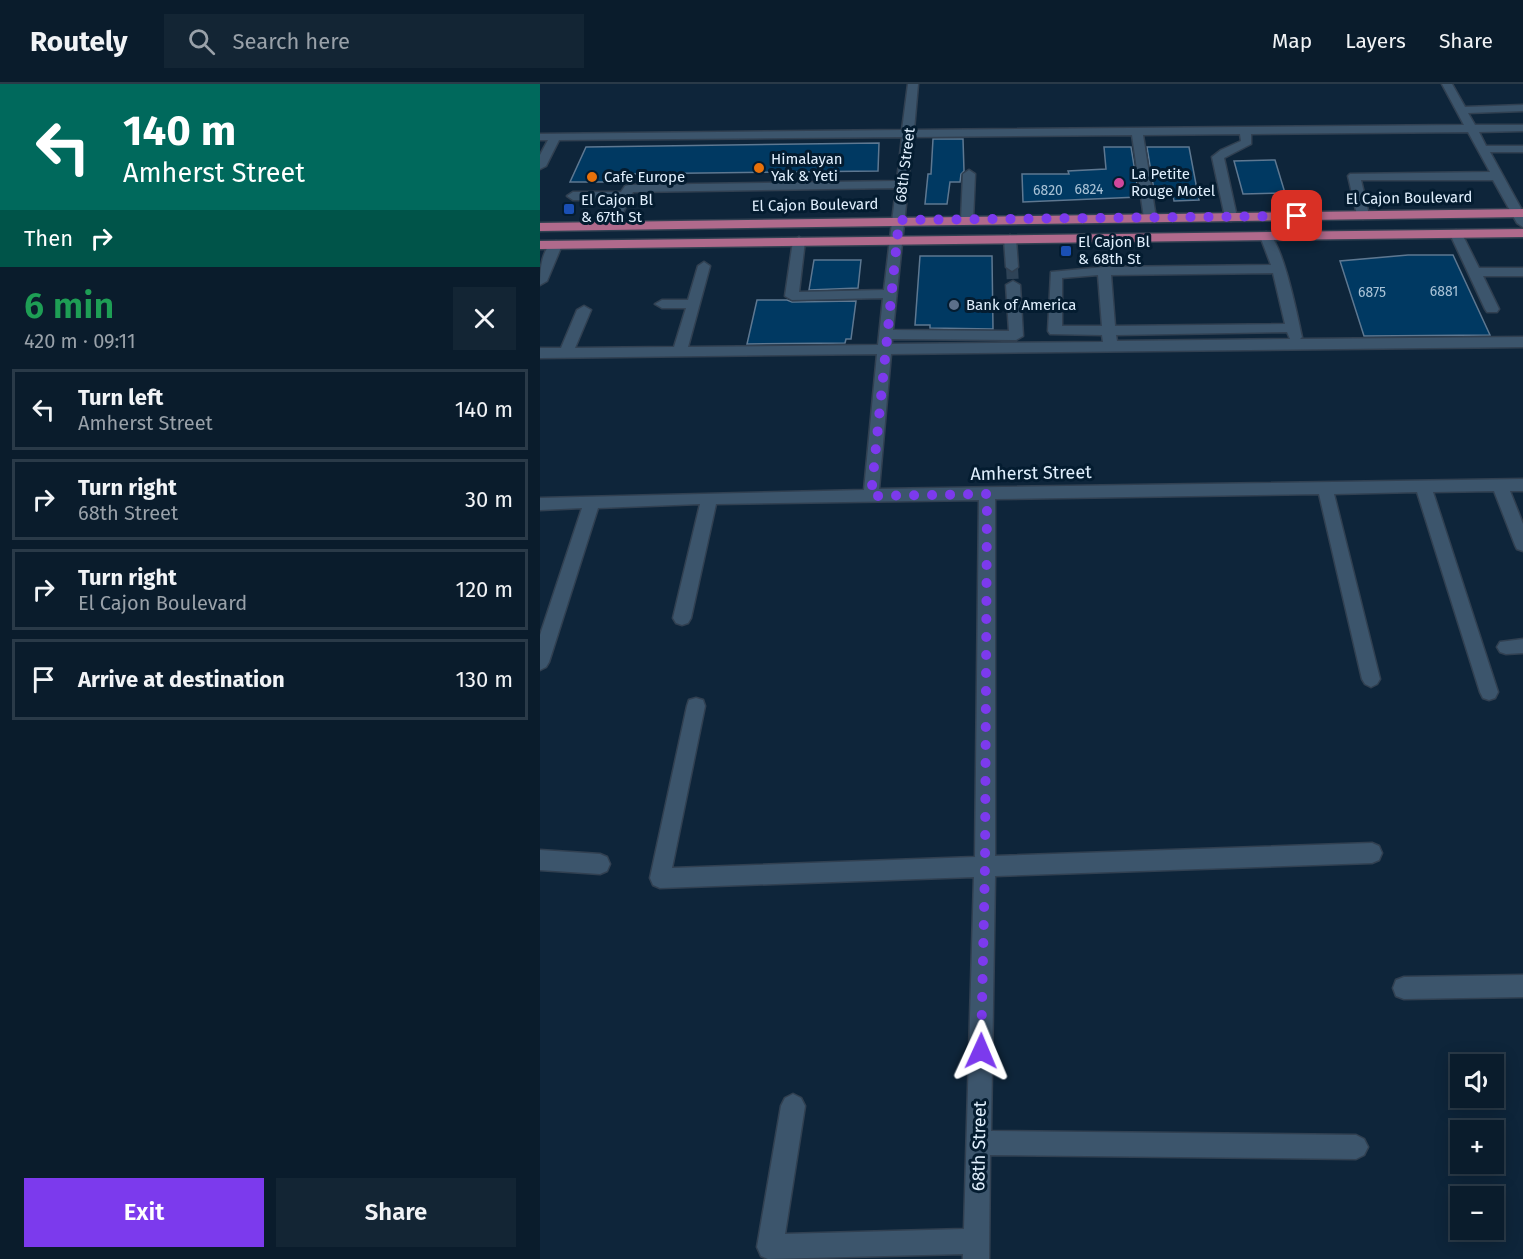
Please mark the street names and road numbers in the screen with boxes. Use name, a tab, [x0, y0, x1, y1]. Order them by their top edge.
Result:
street label: 68th Street	[891, 126, 919, 203]
street label: El Cajon Boulevard	[1345, 188, 1473, 208]
street label: El Cajon Boulevard	[751, 195, 879, 215]
street label: Amherst Street	[970, 461, 1092, 485]
street label: 68th Street	[967, 1100, 991, 1191]

